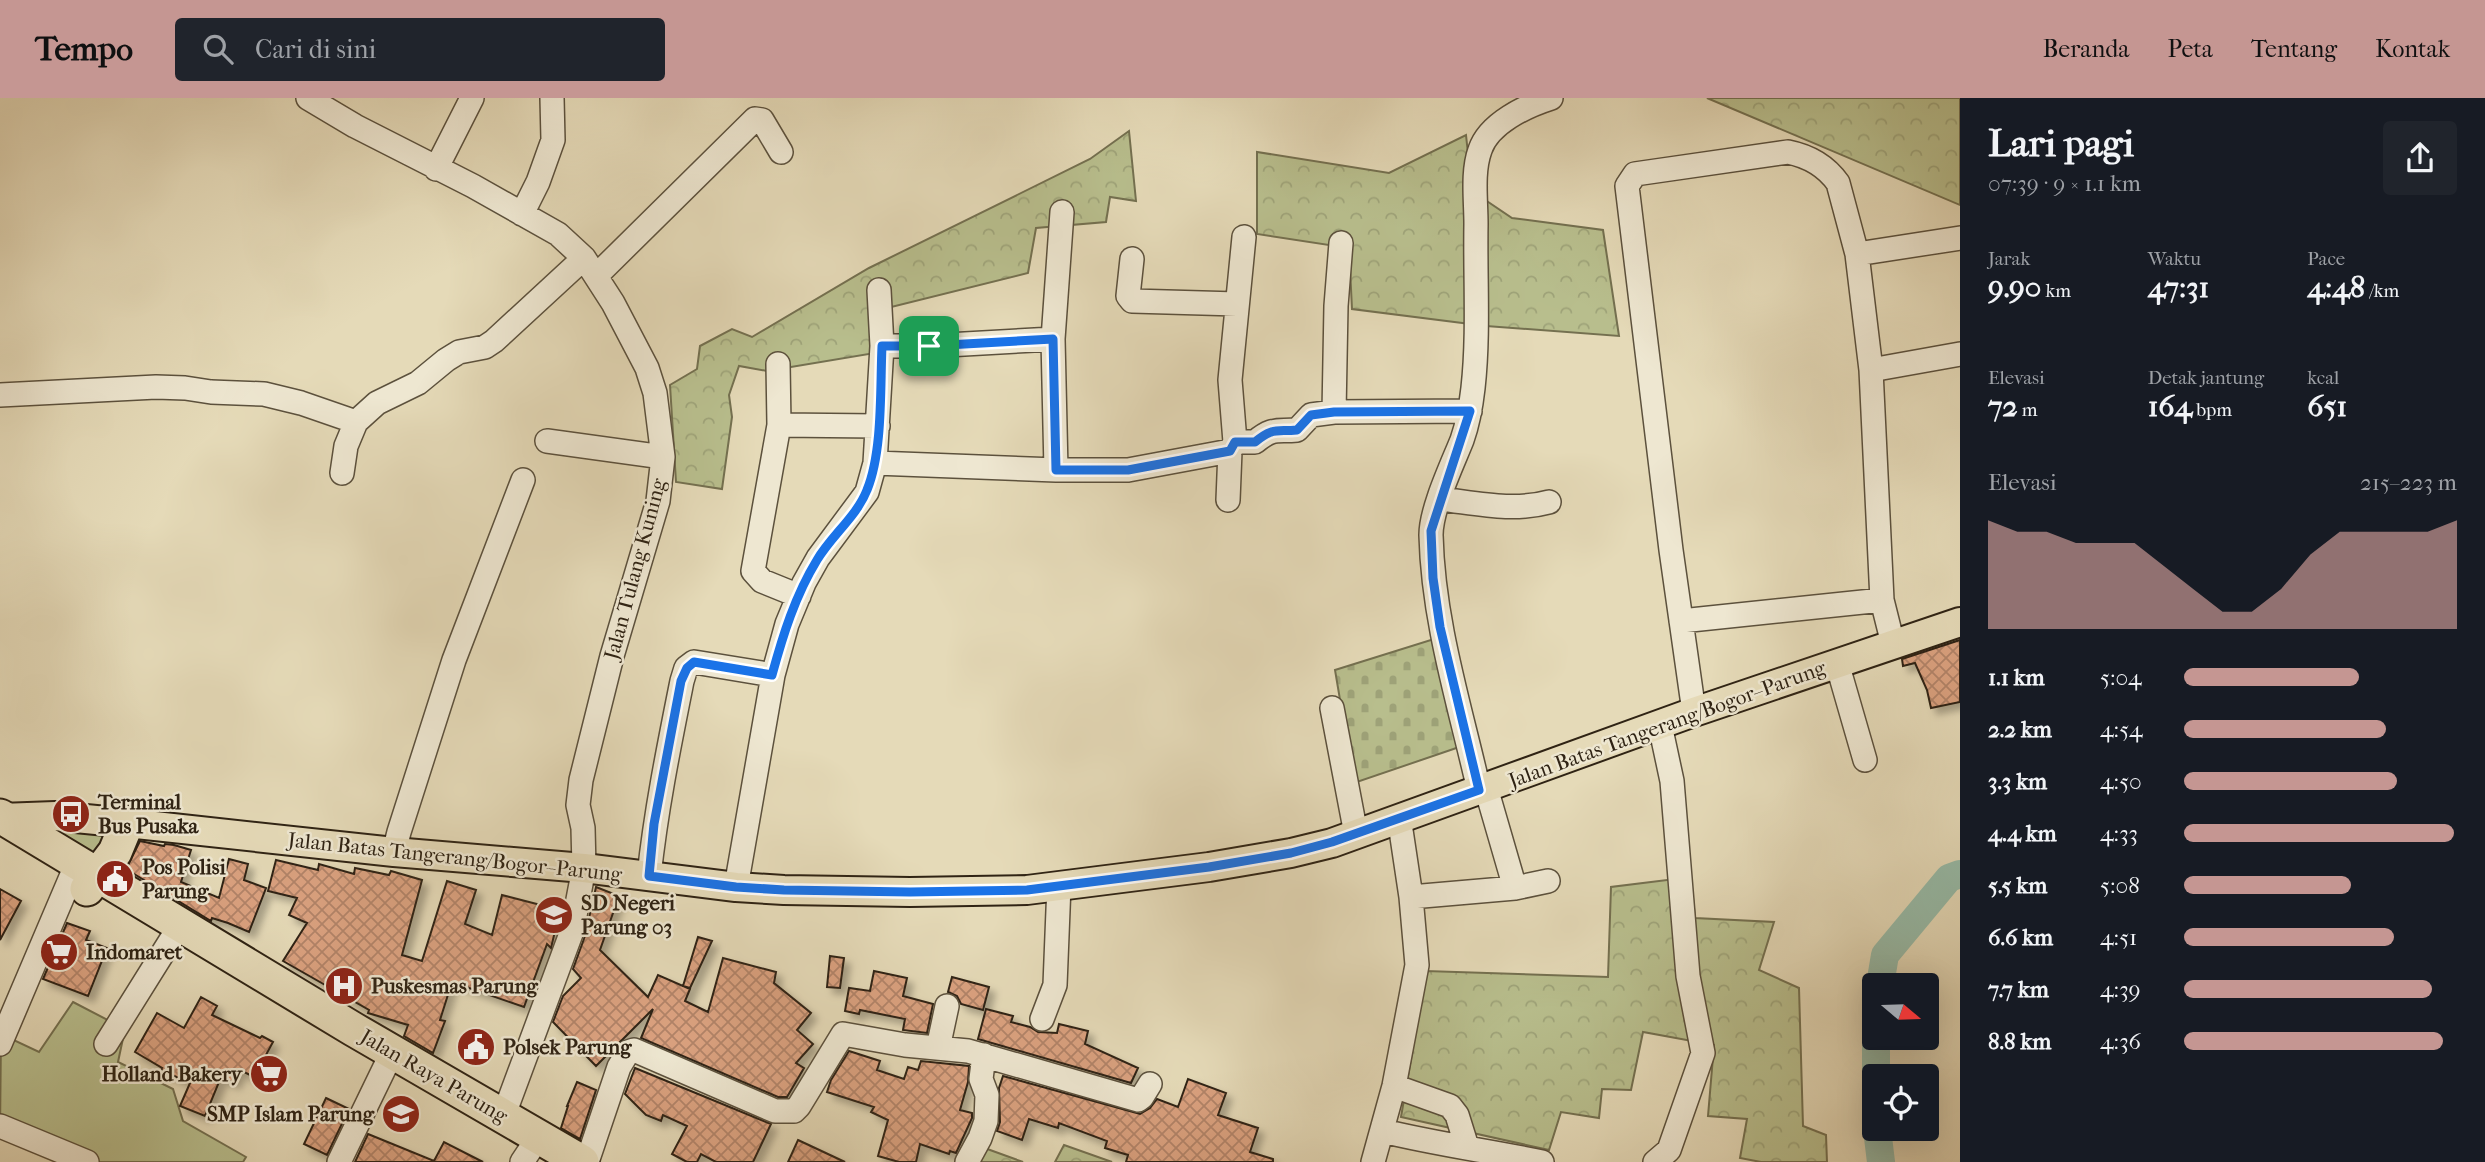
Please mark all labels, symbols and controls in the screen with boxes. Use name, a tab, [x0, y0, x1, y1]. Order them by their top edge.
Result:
search box	[175, 18, 665, 81]
text: Tempo	[35, 30, 133, 69]
icon: search	[199, 30, 237, 68]
text: Cari di sini	[255, 34, 376, 65]
text: Beranda	[2043, 35, 2129, 63]
text: Peta	[2167, 35, 2213, 63]
text: Tentang	[2251, 35, 2337, 63]
text: Kontak	[2375, 35, 2450, 63]
text: Lari pagi	[1988, 121, 2134, 166]
button: share	[2383, 121, 2457, 195]
text: 07:39 · 9 × 1.1 km	[1988, 170, 2141, 197]
text: Jarak	[1988, 248, 2030, 270]
text: Waktu	[2148, 248, 2201, 270]
text: Pace	[2307, 248, 2345, 270]
text: 9.90	[1988, 270, 2041, 305]
text: 47:31	[2148, 270, 2209, 305]
text: 4:48	[2307, 270, 2365, 305]
text: km	[2041, 280, 2071, 302]
text: /km	[2365, 280, 2399, 302]
pin	[899, 316, 959, 376]
icon: arrive	[910, 327, 948, 365]
text: Elevasi	[1988, 367, 2045, 389]
text: Detak jantung	[2148, 367, 2264, 389]
text: kcal	[2307, 367, 2339, 389]
text: 72	[1988, 389, 2018, 424]
text: 164	[2148, 389, 2192, 424]
text: 651	[2307, 389, 2347, 424]
text: m	[2018, 399, 2038, 421]
text: bpm	[2192, 399, 2232, 421]
text: Elevasi	[1988, 469, 2057, 496]
text: 215–223 m	[2360, 469, 2457, 496]
street label: Jalan Tulang Kuning	[599, 475, 671, 664]
street label: Jalan Batas Tangerang/Bogor–Parung	[1503, 655, 1830, 793]
text: 1.1 km	[1988, 664, 2045, 691]
text: 5:04	[2100, 664, 2142, 691]
text: 2.2 km	[1988, 716, 2052, 743]
text: 4:54	[2100, 716, 2143, 743]
text: 3.3 km	[1988, 768, 2047, 795]
text: 4:50	[2100, 768, 2142, 795]
place label: Terminal Bus Pusaka	[97, 790, 200, 838]
bus stop icon: Terminal Bus Pusaka	[50, 793, 92, 835]
text: 4.4 km	[1988, 820, 2057, 847]
text: 4:33	[2100, 820, 2138, 847]
street label: Jalan Batas Tangerang/Bogor–Parung	[285, 827, 624, 887]
place label: Pos Polisi Parung	[142, 855, 227, 903]
public building icon: Pos Polisi Parung	[94, 858, 136, 900]
text: 5.5 km	[1988, 872, 2047, 899]
text: 5:08	[2100, 872, 2140, 899]
place label: SD Negeri Parung 03	[581, 891, 676, 939]
school or university icon: SD Negeri Parung 03	[533, 894, 575, 936]
text: 6.6 km	[1988, 924, 2053, 951]
text: 4:51	[2100, 924, 2137, 951]
supermarket icon: Indomaret	[38, 931, 80, 973]
place label: Indomaret	[86, 940, 183, 964]
hospital icon: Puskesmas Parung	[323, 965, 365, 1007]
north arrow	[1862, 973, 1939, 1050]
map controls	[1862, 973, 1939, 1141]
place label: Puskesmas Parung	[371, 974, 539, 998]
text: 7.7 km	[1988, 976, 2049, 1003]
text: 4:39	[2100, 976, 2141, 1003]
street label: Jalan Raya Parung	[354, 1023, 513, 1128]
public building icon: Polsek Parung	[455, 1026, 497, 1068]
text: 8.8 km	[1988, 1028, 2051, 1055]
text: 4:36	[2100, 1028, 2141, 1055]
place label: Polsek Parung	[503, 1035, 632, 1059]
supermarket icon: Holland Bakery	[248, 1053, 290, 1095]
place label: Holland Bakery	[101, 1062, 244, 1086]
button: locate	[1862, 1064, 1939, 1141]
school or university icon: SMP Islam Parung	[380, 1093, 422, 1135]
place label: SMP Islam Parung	[207, 1102, 375, 1126]

